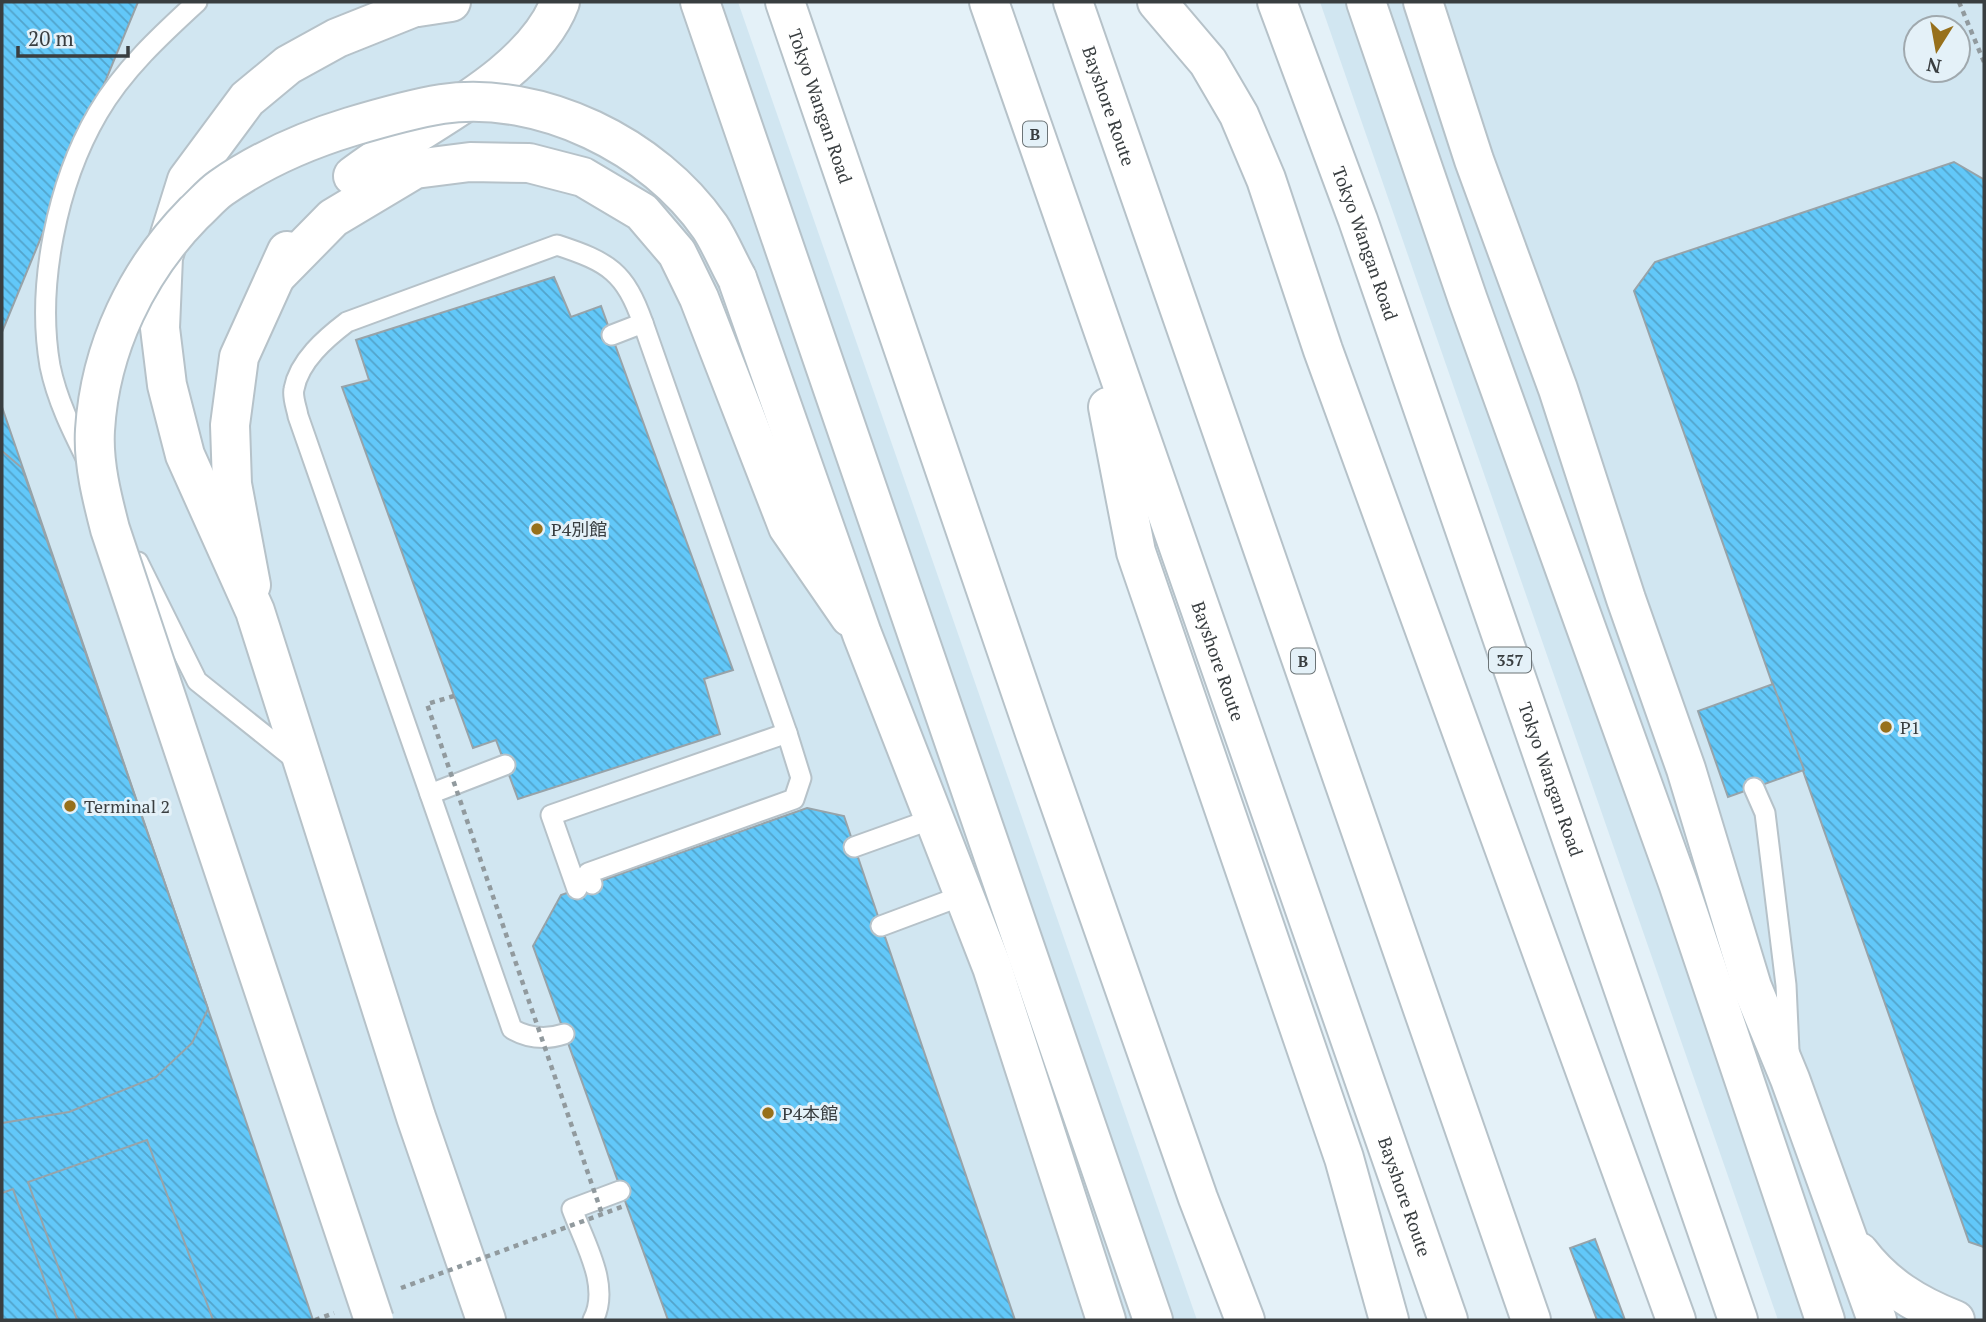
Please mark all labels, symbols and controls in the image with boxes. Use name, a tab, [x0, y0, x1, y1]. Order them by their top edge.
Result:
scale bar	[18, 14, 128, 58]
north arrow	[1902, 14, 1972, 84]
text: 20 m	[28, 24, 74, 52]
street label: Tokyo Wangan Road	[783, 26, 858, 186]
street label: Bayshore Route	[1077, 43, 1141, 169]
text: N	[1924, 52, 1943, 80]
road number: B	[1023, 122, 1047, 146]
street label: Tokyo Wangan Road	[1327, 163, 1404, 323]
place label: P4別館	[551, 517, 607, 541]
marker: P4別館	[529, 521, 545, 537]
street label: Bayshore Route	[1187, 598, 1250, 724]
road number: B	[1291, 648, 1315, 674]
road number: 357	[1489, 648, 1531, 673]
street label: Tokyo Wangan Road	[1513, 699, 1589, 859]
place label: P1	[1900, 715, 1920, 739]
marker: P1	[1878, 719, 1894, 735]
place label: Terminal 2	[84, 794, 170, 818]
marker: Terminal 2	[62, 798, 78, 814]
place label: P4本館	[782, 1101, 838, 1125]
marker: P4本館	[760, 1105, 776, 1121]
street label: Bayshore Route	[1373, 1134, 1437, 1260]

